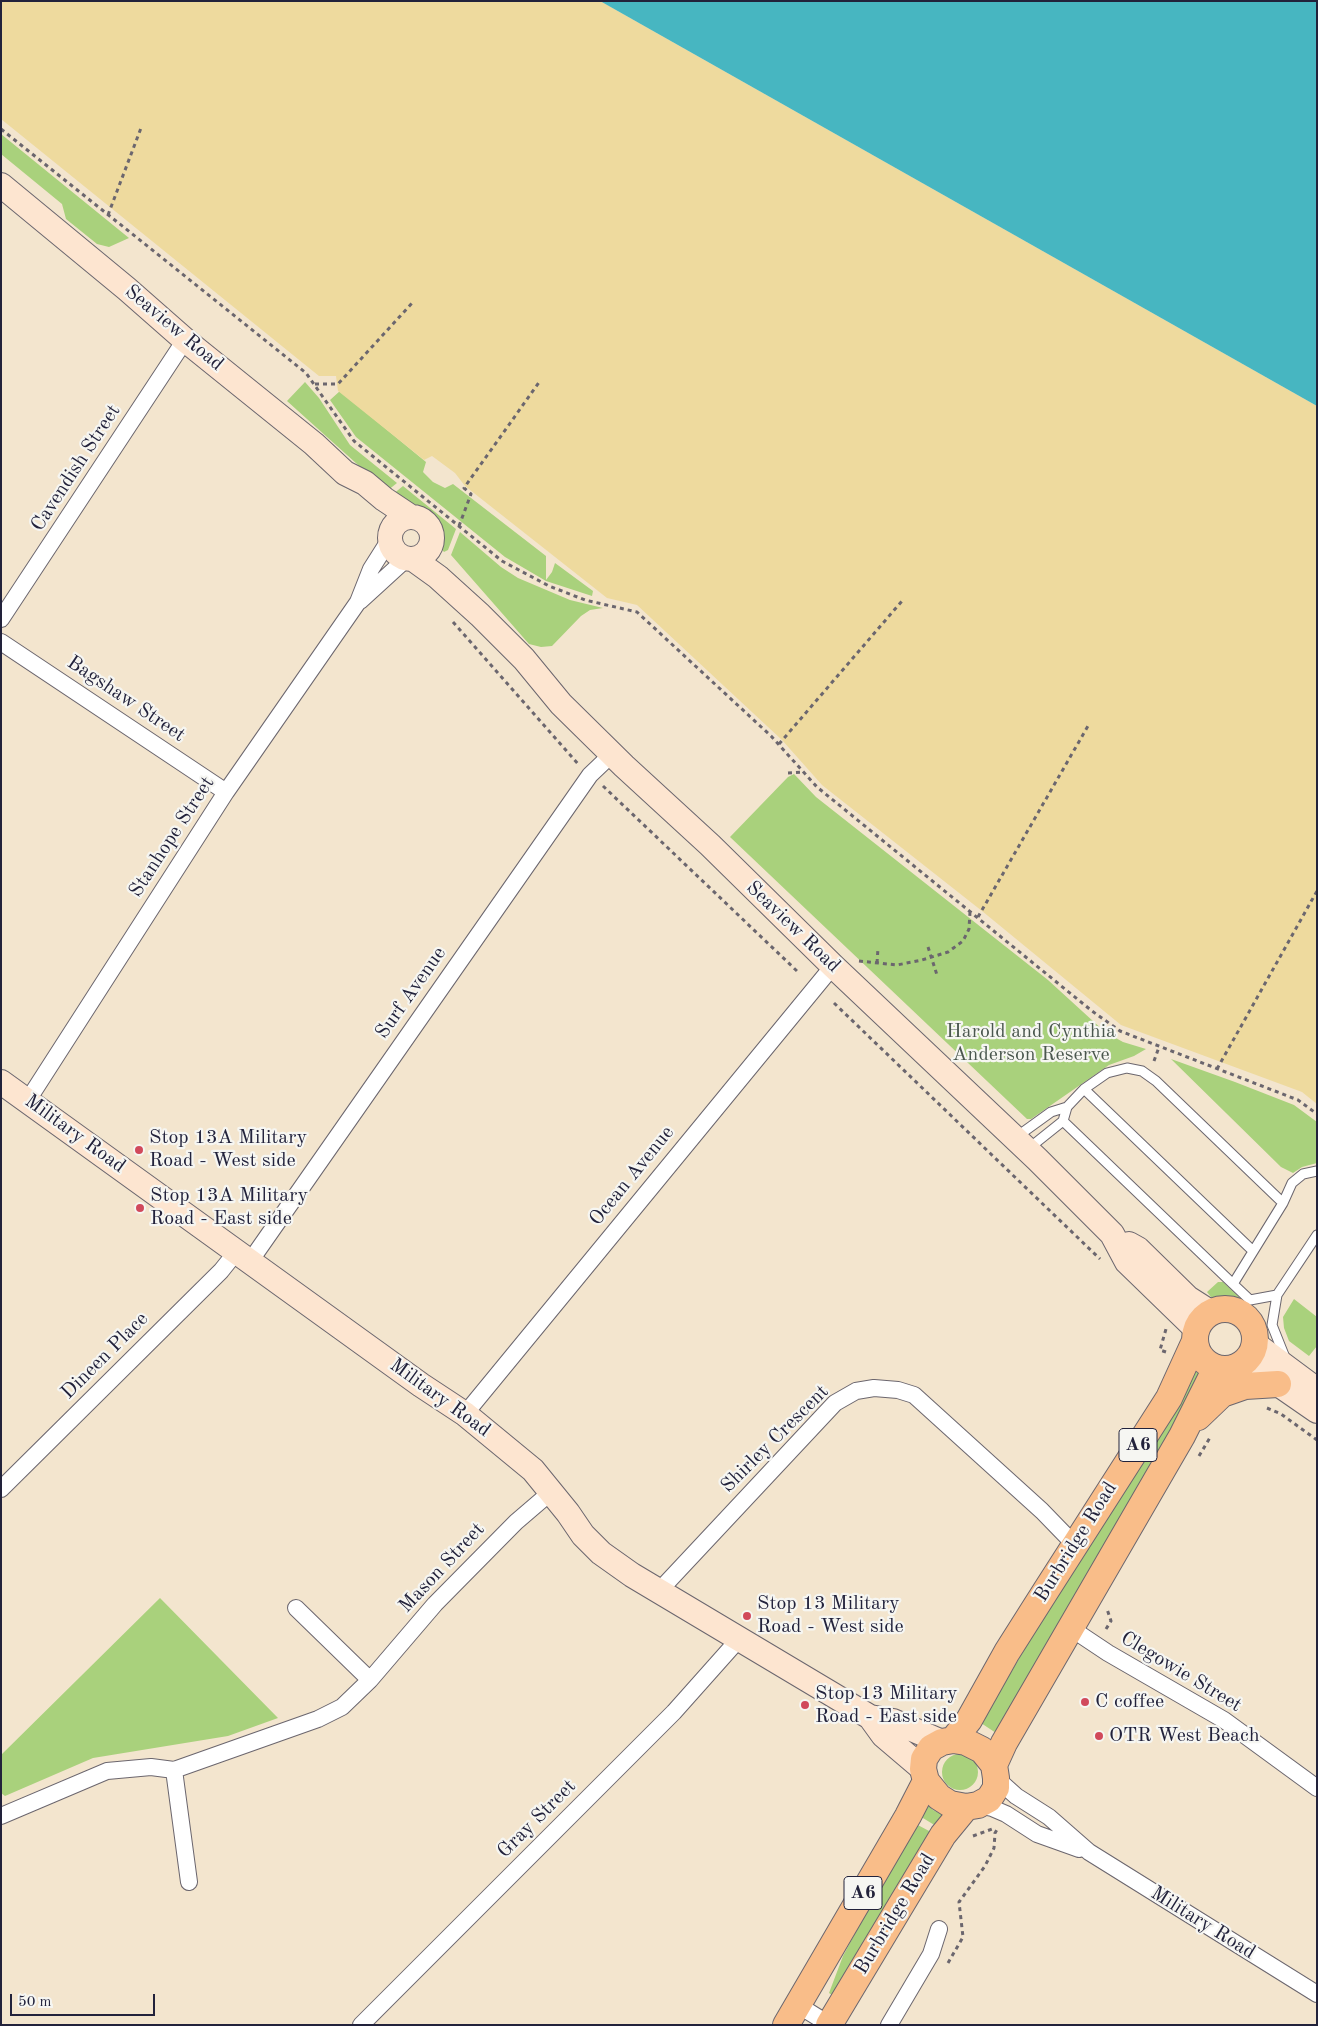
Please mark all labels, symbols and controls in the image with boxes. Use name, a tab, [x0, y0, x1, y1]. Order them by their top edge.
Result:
street label: Seaview Road	[120, 280, 228, 376]
street label: Cavendish Street	[26, 400, 126, 536]
street label: Bagshaw Street	[62, 651, 190, 747]
street label: Stanhope Street	[124, 772, 220, 902]
street label: Seaview Road	[741, 876, 845, 978]
street label: Surf Avenue	[370, 942, 452, 1044]
park label: Harold and Cynthia Anderson Reserve	[946, 1020, 1116, 1067]
street label: Military Road	[20, 1089, 130, 1179]
street label: Ocean Avenue	[584, 1121, 680, 1231]
place label: Stop 13A Military Road - West side	[149, 1126, 307, 1173]
marker: Stop 13A Military Road - West side	[133, 1144, 145, 1156]
place label: Stop 13A Military Road - East side	[150, 1184, 308, 1231]
marker: Stop 13A Military Road - East side	[134, 1202, 146, 1214]
street label: Dineen Place	[56, 1307, 154, 1405]
street label: Military Road	[385, 1353, 495, 1443]
street label: Shirley Crescent	[716, 1380, 834, 1498]
road number: A6	[1119, 1428, 1157, 1462]
street label: Burbridge Road	[1029, 1477, 1123, 1607]
street label: Mason Street	[394, 1518, 490, 1618]
place label: Stop 13 Military Road - West side	[757, 1592, 904, 1639]
marker: Stop 13 Military Road - West side	[741, 1610, 753, 1622]
street label: Clegowie Street	[1116, 1626, 1246, 1718]
place label: Stop 13 Military Road - East side	[815, 1682, 958, 1729]
place label: C coffee	[1095, 1690, 1164, 1714]
marker: C coffee	[1079, 1696, 1091, 1708]
marker: Stop 13 Military Road - East side	[799, 1699, 811, 1711]
place label: OTR West Beach	[1109, 1724, 1260, 1748]
marker: OTR West Beach	[1093, 1730, 1105, 1742]
street label: Gray Street	[493, 1775, 581, 1863]
street label: Burbridge Road	[849, 1849, 941, 1979]
road number: A6	[844, 1876, 882, 1910]
street label: Military Road	[1146, 1881, 1260, 1965]
scale bar	[12, 1984, 158, 2016]
text: 50 m	[18, 1995, 52, 2010]

